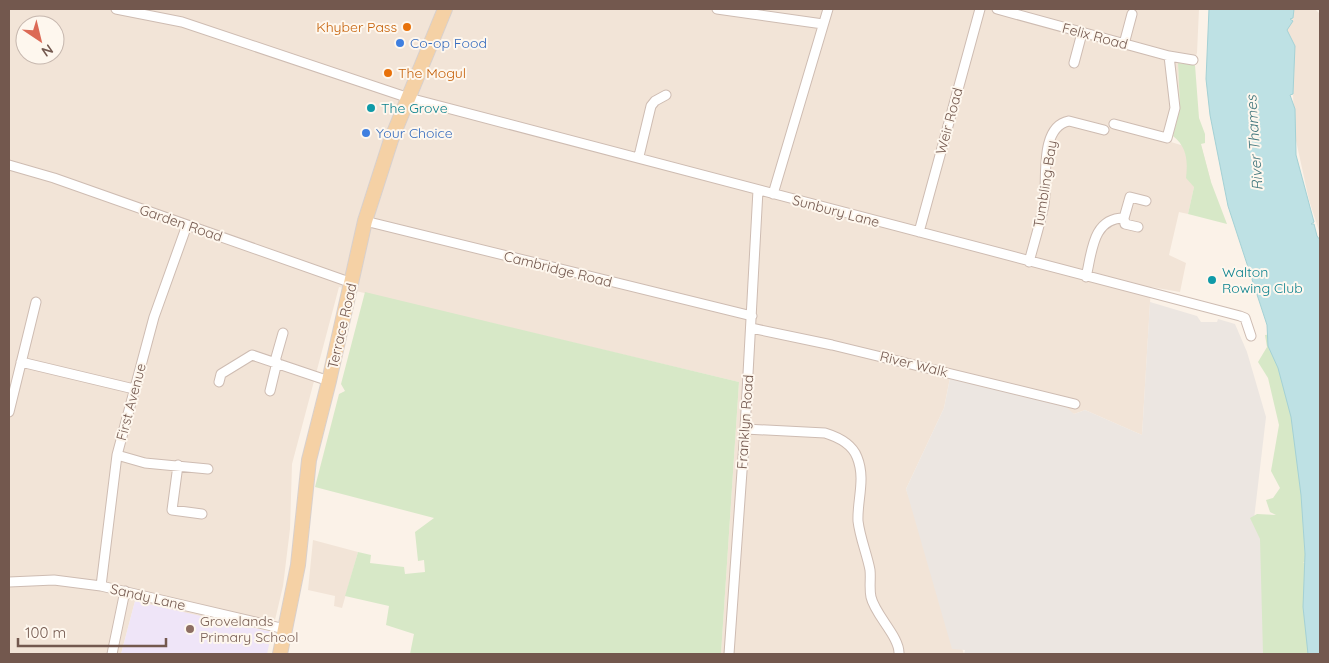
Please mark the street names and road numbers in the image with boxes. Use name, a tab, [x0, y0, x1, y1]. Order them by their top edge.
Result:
street label: Felix Road	[1060, 19, 1130, 53]
street label: Weir Road	[931, 86, 967, 156]
street label: Tumbling Bay	[1029, 139, 1061, 229]
street label: Sunbury Lane	[790, 191, 882, 231]
street label: Garden Road	[137, 200, 225, 246]
street label: Cambridge Road	[502, 247, 614, 291]
street label: Terrace Road	[323, 281, 361, 371]
street label: River Walk	[878, 347, 950, 381]
street label: First Avenue	[112, 361, 150, 443]
street label: Franklyn Road	[733, 374, 757, 470]
street label: Sandy Lane	[109, 580, 187, 614]

